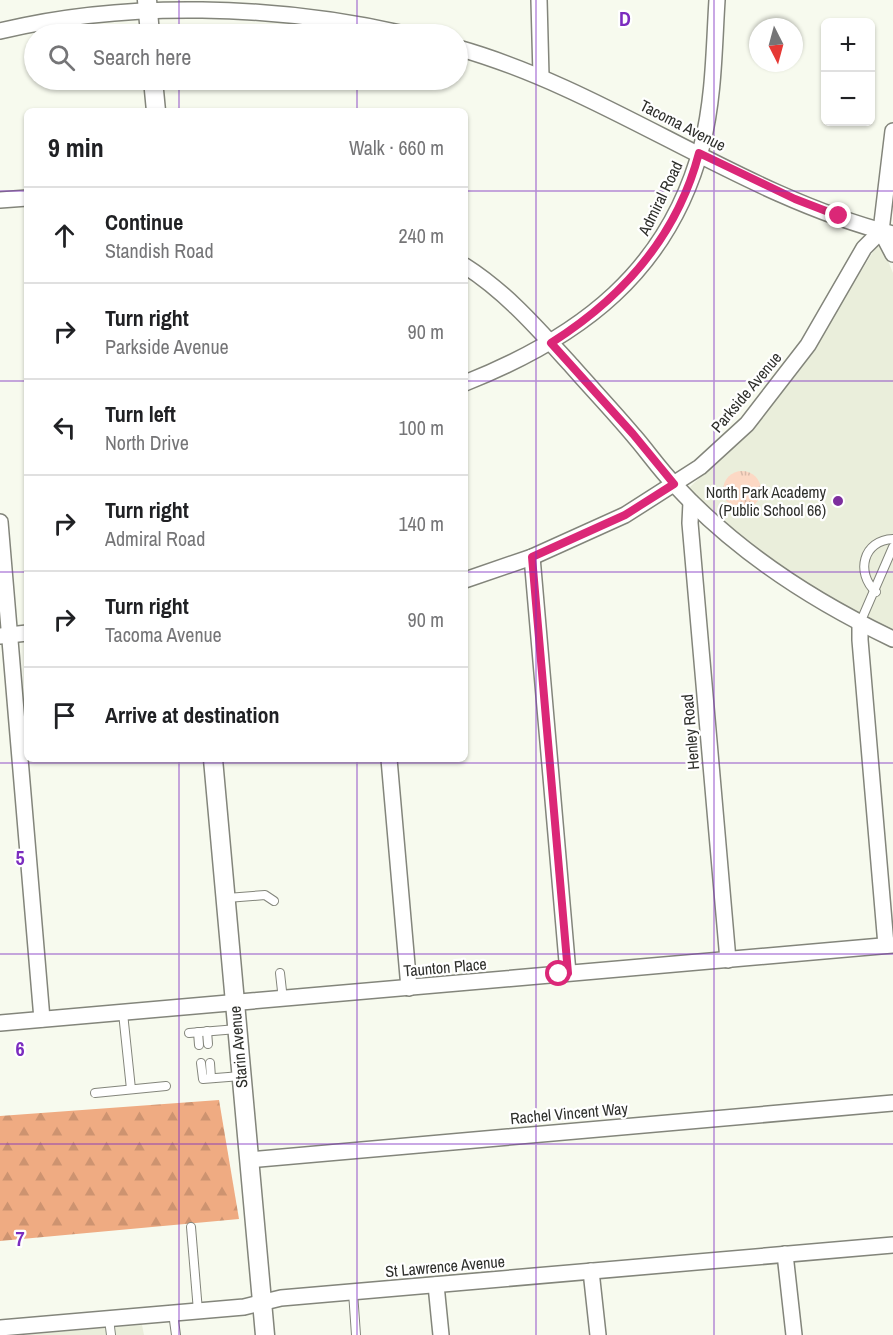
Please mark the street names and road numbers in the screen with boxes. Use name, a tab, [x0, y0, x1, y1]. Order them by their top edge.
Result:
street label: Tacoma Avenue	[636, 94, 730, 156]
street label: Admiral Road	[632, 157, 687, 240]
street label: Parkside Avenue	[706, 347, 786, 437]
street label: Henley Road	[676, 693, 704, 771]
street label: Taunton Place	[402, 952, 488, 982]
street label: Starin Avenue	[223, 1005, 253, 1089]
street label: Rachel Vincent Way	[509, 1097, 629, 1129]
street label: St Lawrence Avenue	[384, 1250, 506, 1282]

